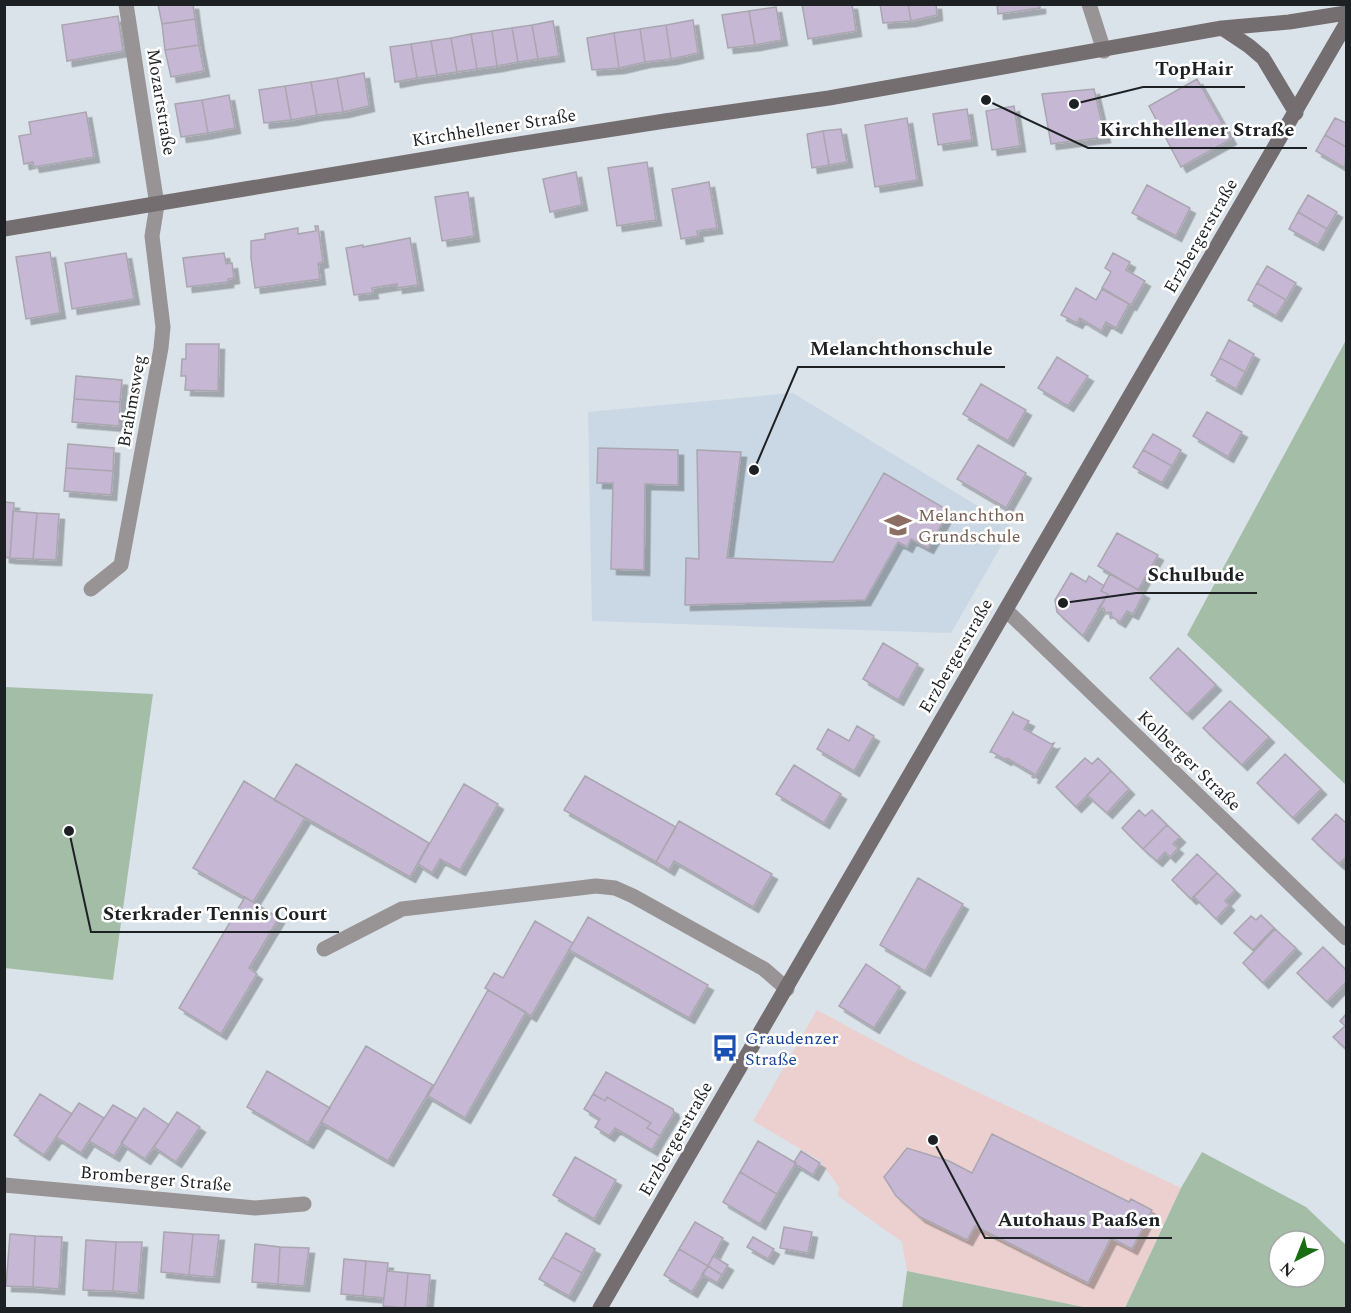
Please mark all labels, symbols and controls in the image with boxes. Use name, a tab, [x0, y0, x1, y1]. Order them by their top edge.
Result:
street label: Mozartstraße	[139, 47, 183, 157]
callout: TopHair	[1143, 49, 1245, 87]
text: TopHair	[1155, 54, 1233, 84]
street label: Kirchhellener Straße	[410, 102, 578, 154]
callout: Kirchhellener Straße	[1088, 110, 1307, 148]
text: Kirchhellener Straße	[1100, 115, 1294, 145]
street label: Erzbergerstraße	[1157, 174, 1245, 298]
callout: Melanchthonschule	[798, 329, 1005, 367]
text: Melanchthonschule	[809, 334, 993, 364]
street label: Brahmsweg	[111, 353, 153, 449]
place label: Melanchthon Grundschule	[918, 502, 1025, 550]
school or university icon: Melanchthon Grundschule	[883, 510, 913, 540]
callout: Schulbude	[1136, 555, 1257, 593]
text: Schulbude	[1148, 560, 1245, 590]
street label: Erzbergerstraße	[912, 594, 1000, 718]
street label: Kolberger Straße	[1131, 704, 1247, 818]
callout: Sterkrader Tennis Court	[91, 894, 339, 932]
text: Sterkrader Tennis Court	[103, 899, 328, 929]
place label: Graudenzer Straße	[745, 1025, 839, 1073]
bus stop icon: Graudenzer Straße	[710, 1033, 740, 1063]
street label: Erzbergerstraße	[632, 1077, 720, 1201]
street label: Bromberger Straße	[79, 1159, 233, 1199]
callout: Autohaus Paaßen	[985, 1200, 1172, 1238]
text: Autohaus Paaßen	[997, 1205, 1161, 1235]
north arrow	[1267, 1229, 1327, 1289]
text: N	[1275, 1256, 1301, 1283]

